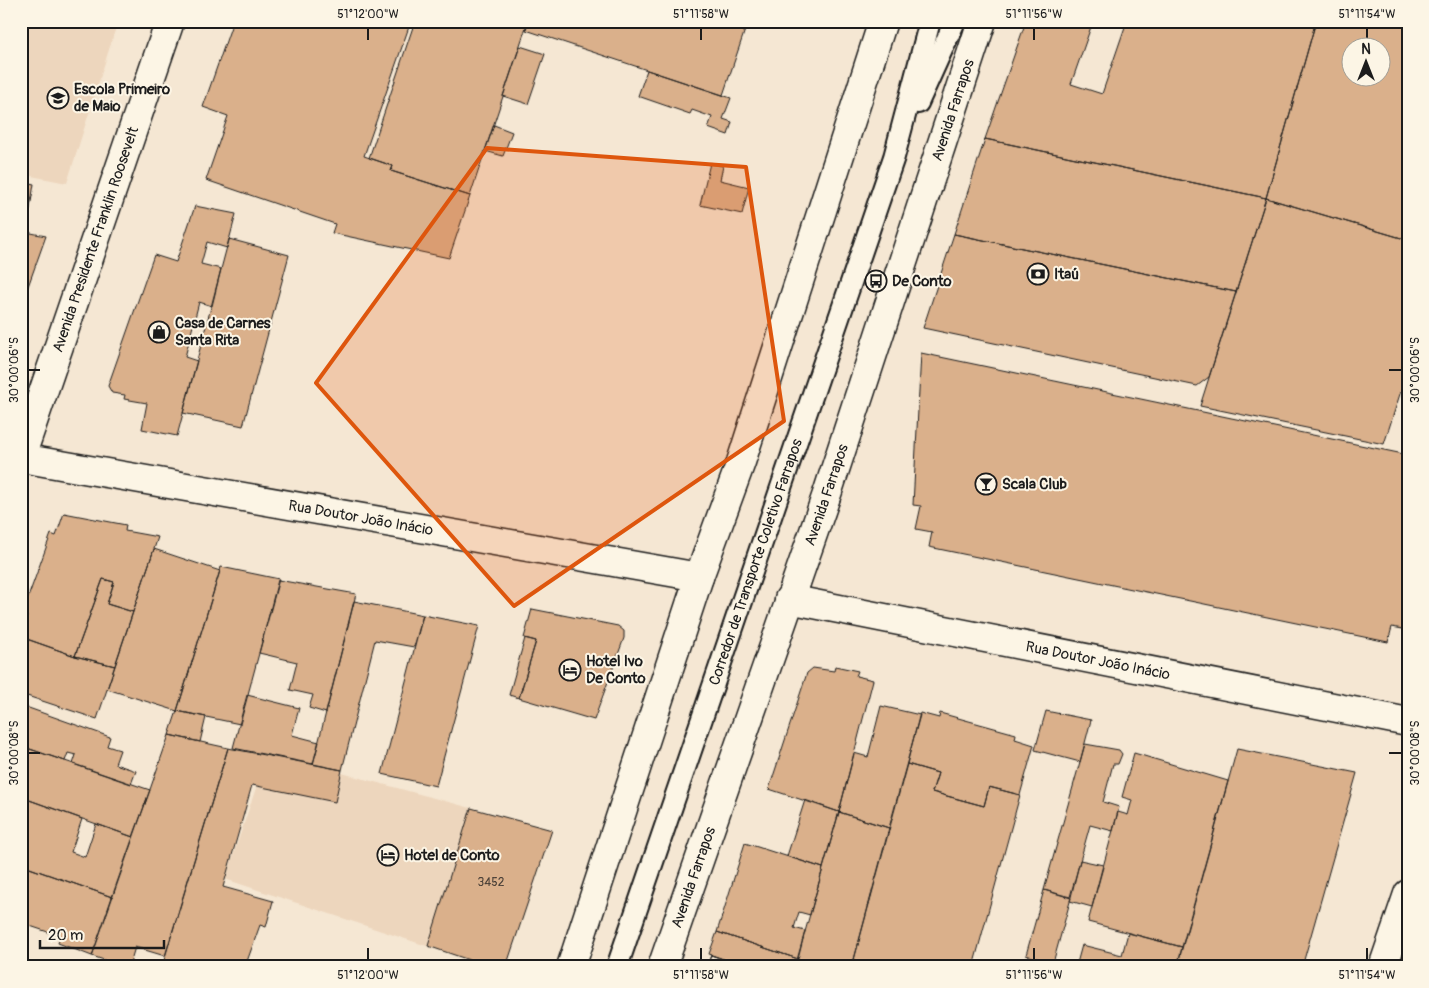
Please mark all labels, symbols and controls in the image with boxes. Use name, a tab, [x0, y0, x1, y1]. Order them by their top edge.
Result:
text: 51°12'00"W	[337, 7, 399, 22]
text: 51°11'58"W	[673, 7, 729, 22]
text: 51°11'56"W	[1006, 7, 1062, 22]
text: 51°11'54"W	[1339, 7, 1395, 22]
north arrow	[1342, 38, 1392, 88]
text: N	[1361, 41, 1371, 58]
street label: Avenida Farrapos	[928, 57, 979, 164]
place label: Escola Primeiro de Maio	[74, 80, 170, 116]
school or university icon: Escola Primeiro de Maio	[46, 86, 70, 110]
street label: Avenida Presidente Franklin Roosevelt	[48, 123, 144, 355]
bank icon: Itaú	[1026, 262, 1050, 286]
place label: Itaú	[1054, 265, 1079, 284]
bus stop icon: De Conto	[864, 269, 888, 293]
place label: De Conto	[892, 272, 952, 291]
place label: Casa de Carnes Santa Rita	[175, 314, 271, 350]
shop icon: Casa de Carnes Santa Rita	[147, 320, 171, 344]
text: 30°00'06"S	[7, 337, 22, 403]
text: 30°00'06"S	[1408, 337, 1423, 403]
street label: Corredor de Transporte Coletivo Farrapos	[705, 436, 807, 688]
street label: Avenida Farrapos	[801, 441, 853, 548]
bar icon: Scala Club	[974, 472, 998, 496]
place label: Scala Club	[1002, 475, 1067, 494]
street label: Rua Doutor João Inácio	[287, 496, 435, 540]
street label: Rua Doutor João Inácio	[1024, 637, 1172, 684]
place label: Hotel Ivo De Conto	[586, 652, 646, 688]
hotel icon: Hotel Ivo De Conto	[558, 658, 582, 682]
text: 30°00'08"S	[7, 720, 22, 786]
text: 30°00'08"S	[1408, 720, 1423, 786]
street label: Avenida Farrapos	[667, 824, 720, 931]
hotel icon: Hotel de Conto	[376, 843, 400, 867]
place label: Hotel de Conto	[404, 846, 500, 865]
house number: 3452	[478, 875, 505, 890]
scale bar	[40, 918, 164, 950]
text: 20 m	[48, 926, 83, 945]
text: 51°12'00"W	[337, 968, 399, 983]
text: 51°11'58"W	[673, 968, 729, 983]
text: 51°11'56"W	[1006, 968, 1062, 983]
text: 51°11'54"W	[1339, 968, 1395, 983]

